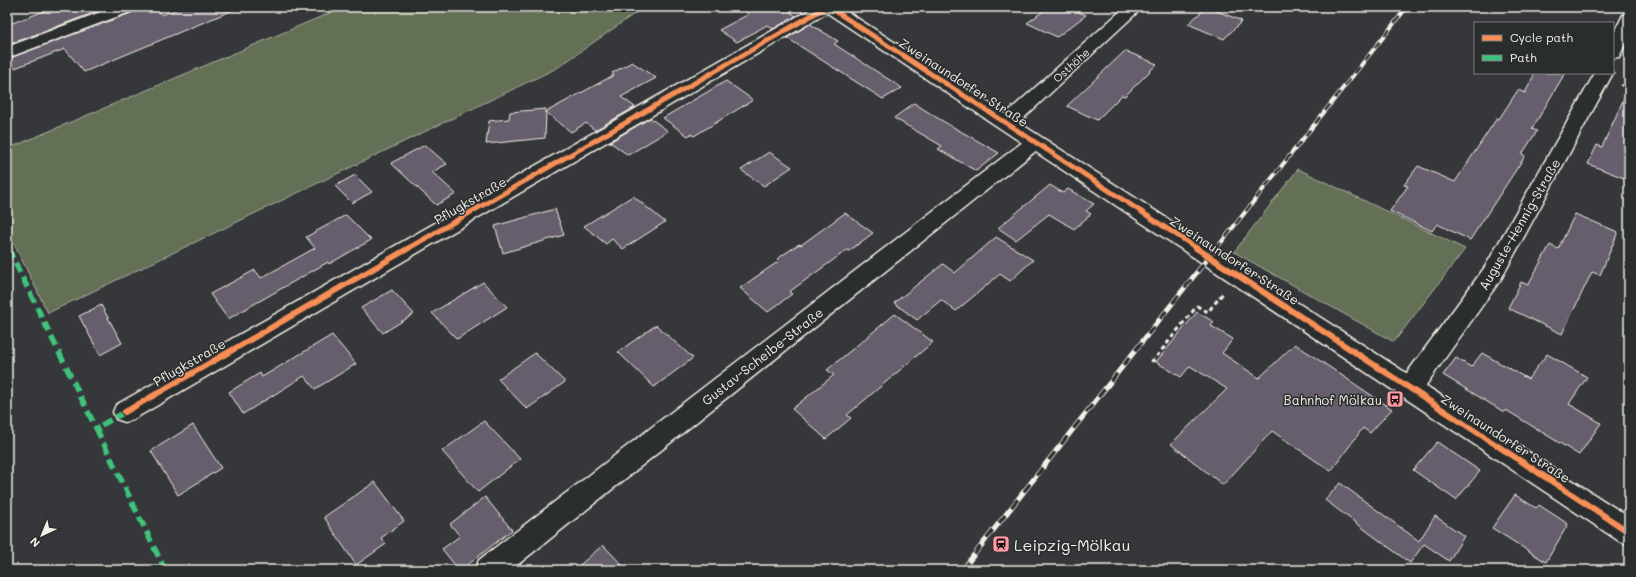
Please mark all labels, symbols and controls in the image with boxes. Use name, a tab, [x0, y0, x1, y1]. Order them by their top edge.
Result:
legend	[1474, 22, 1614, 74]
text: Cycle path	[1510, 29, 1573, 45]
street label: Zweinaundorfer Straße	[896, 34, 1032, 130]
street label: Osthöhe	[1049, 44, 1093, 86]
text: Path	[1510, 49, 1537, 65]
street label: Auguste-Hennig-Straße	[1474, 155, 1564, 293]
street label: Pflugkstraße	[431, 172, 509, 228]
street label: Zweinaundorfer Straße	[1167, 212, 1303, 308]
street label: Gustav-Scheibe-Straße	[698, 303, 826, 409]
street label: Pflugkstraße	[150, 334, 228, 390]
bus stop icon: Bahnhof Mölkau	[1385, 389, 1405, 409]
street label: Zweinaundorfer Straße	[1438, 390, 1574, 486]
place label: Bahnhof Mölkau	[1284, 391, 1382, 408]
north arrow	[22, 515, 62, 555]
text: N	[26, 534, 43, 551]
station icon: Leipzig-Mölkau	[991, 534, 1011, 554]
place label: Leipzig-Mölkau	[1014, 534, 1130, 555]

